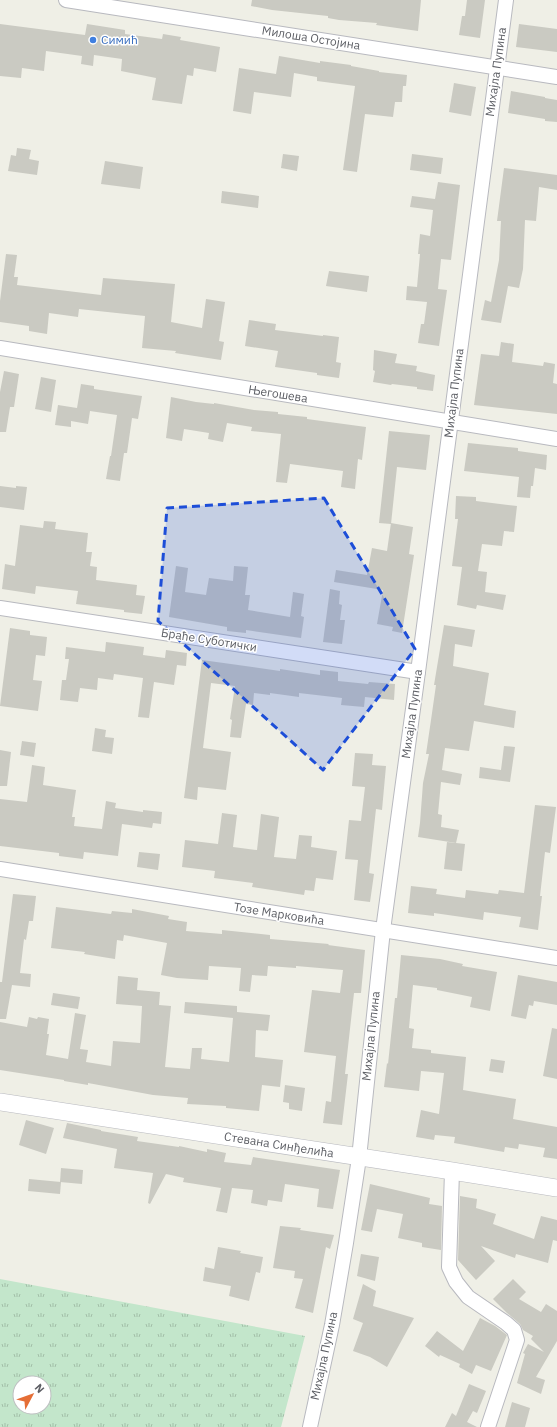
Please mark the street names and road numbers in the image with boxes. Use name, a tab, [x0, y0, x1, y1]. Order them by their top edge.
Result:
street label: Милоша Остојина	[261, 22, 362, 53]
street label: Михајла Пупина	[482, 26, 509, 118]
street label: Михајла Пупина	[441, 347, 467, 439]
street label: Његошева	[247, 381, 309, 406]
street label: Браће Суботички	[160, 625, 258, 654]
street label: Михајла Пупина	[398, 668, 425, 760]
street label: Тозе Марковића	[233, 899, 326, 928]
street label: Михајла Пупина	[358, 990, 383, 1081]
street label: Стевана Синђелића	[223, 1128, 336, 1161]
street label: Михајла Пупина	[307, 1310, 340, 1401]

